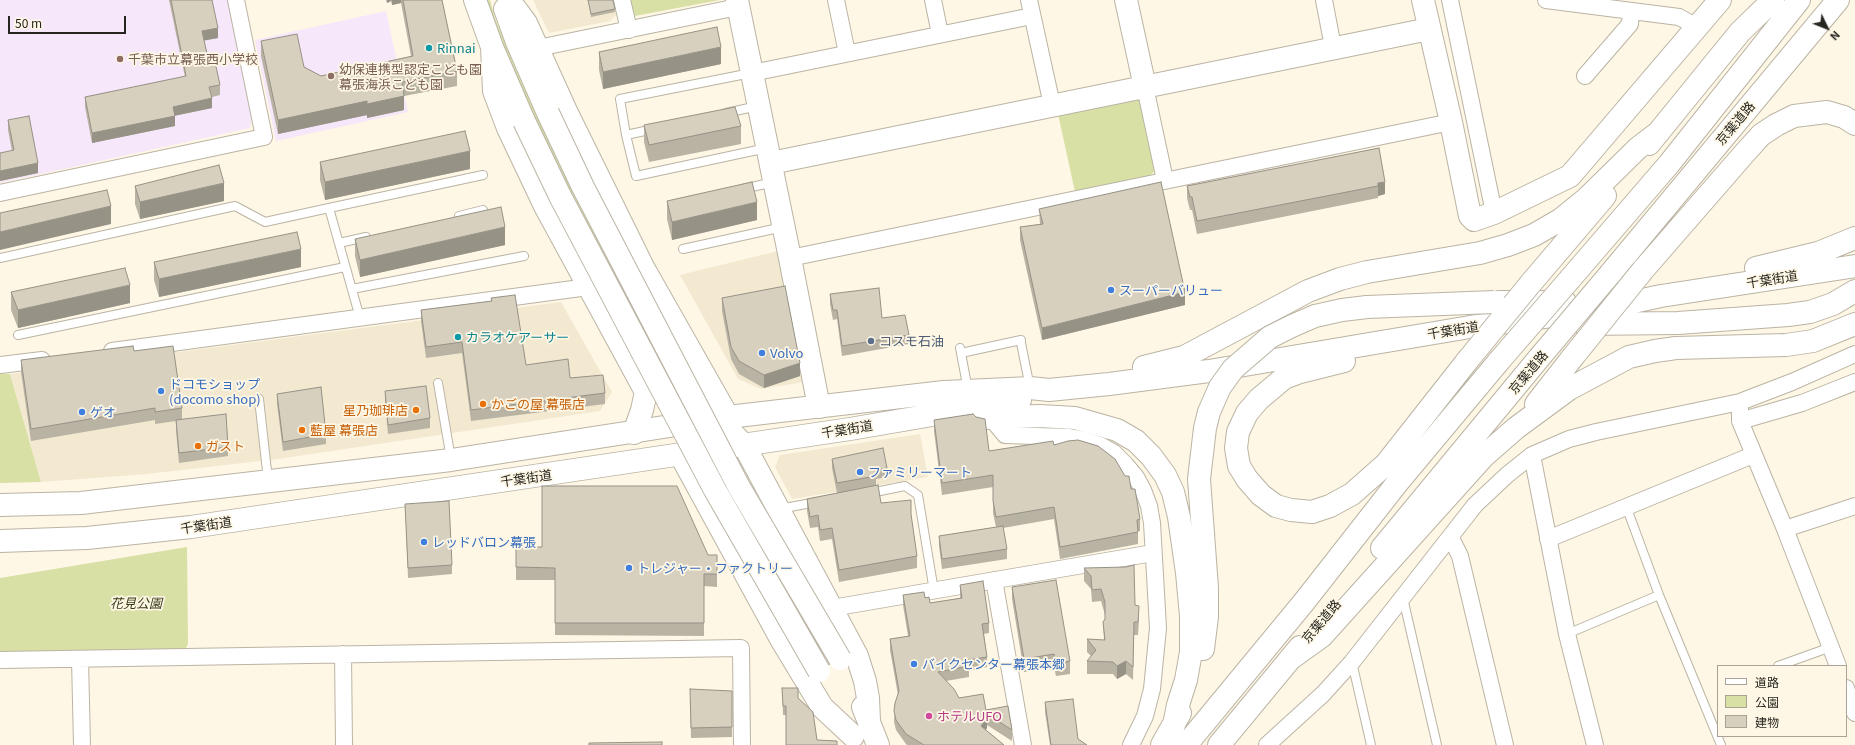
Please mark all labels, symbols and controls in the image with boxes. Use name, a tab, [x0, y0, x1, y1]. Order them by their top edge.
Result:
scale bar	[10, 8, 128, 34]
north arrow	[1807, 8, 1847, 48]
text: 50 m	[15, 14, 42, 31]
text: N	[1827, 28, 1844, 45]
place label: Rinnai	[437, 40, 476, 56]
marker: Rinnai	[424, 43, 434, 53]
place label: 千葉市立幕張西小学校	[128, 51, 258, 67]
marker: 千葉市立幕張西小学校	[115, 54, 125, 64]
place label: 幼保連携型認定こども園 幕張海浜こども園	[339, 61, 482, 92]
marker: 幼保連携型認定こども園 幕張海浜こども園	[326, 71, 336, 81]
street label: 京葉道路	[1712, 98, 1758, 148]
street label: 千葉街道	[1745, 267, 1799, 291]
place label: スーパーバリュー	[1119, 282, 1223, 298]
marker: スーパーバリュー	[1106, 285, 1116, 295]
street label: 千葉街道	[1426, 318, 1480, 342]
place label: カラオケアーサー	[466, 329, 569, 345]
marker: カラオケアーサー	[453, 332, 463, 342]
place label: コスモ石油	[879, 333, 944, 349]
marker: コスモ石油	[866, 336, 876, 346]
place label: Volvo	[770, 345, 803, 361]
street label: 京葉道路	[1505, 347, 1551, 397]
marker: Volvo	[757, 348, 767, 358]
place label: ドコモショップ (docomo shop)	[169, 376, 261, 407]
marker: ドコモショップ (docomo shop)	[156, 386, 166, 396]
place label: かごの屋 幕張店	[491, 396, 585, 412]
marker: かごの屋 幕張店	[478, 399, 488, 409]
place label: 星乃珈琲店	[343, 402, 408, 418]
place label: ゲオ	[90, 404, 116, 420]
marker: 星乃珈琲店	[411, 405, 421, 415]
marker: ゲオ	[77, 407, 87, 417]
street label: 千葉街道	[820, 417, 874, 441]
place label: 藍屋 幕張店	[310, 422, 378, 438]
marker: 藍屋 幕張店	[297, 425, 307, 435]
place label: ガスト	[206, 438, 245, 454]
marker: ガスト	[193, 441, 203, 451]
place label: ファミリーマート	[868, 464, 972, 480]
street label: 千葉街道	[499, 467, 553, 489]
marker: ファミリーマート	[855, 467, 865, 477]
street label: 千葉街道	[179, 514, 233, 536]
place label: レッドバロン幕張	[432, 534, 536, 550]
marker: レッドバロン幕張	[419, 537, 429, 547]
place label: トレジャー・ファクトリー	[637, 560, 793, 576]
marker: トレジャー・ファクトリー	[624, 563, 634, 573]
park label: 花見公園	[110, 595, 162, 611]
street label: 京葉道路	[1298, 596, 1344, 646]
place label: バイクセンター幕張本郷	[922, 656, 1065, 672]
marker: バイクセンター幕張本郷	[909, 659, 919, 669]
legend	[1717, 665, 1847, 737]
text: 道路	[1755, 673, 1779, 690]
text: 公園	[1755, 693, 1779, 710]
place label: ホテルUFO	[937, 708, 1002, 724]
marker: ホテルUFO	[924, 711, 934, 721]
text: 建物	[1755, 713, 1779, 730]

